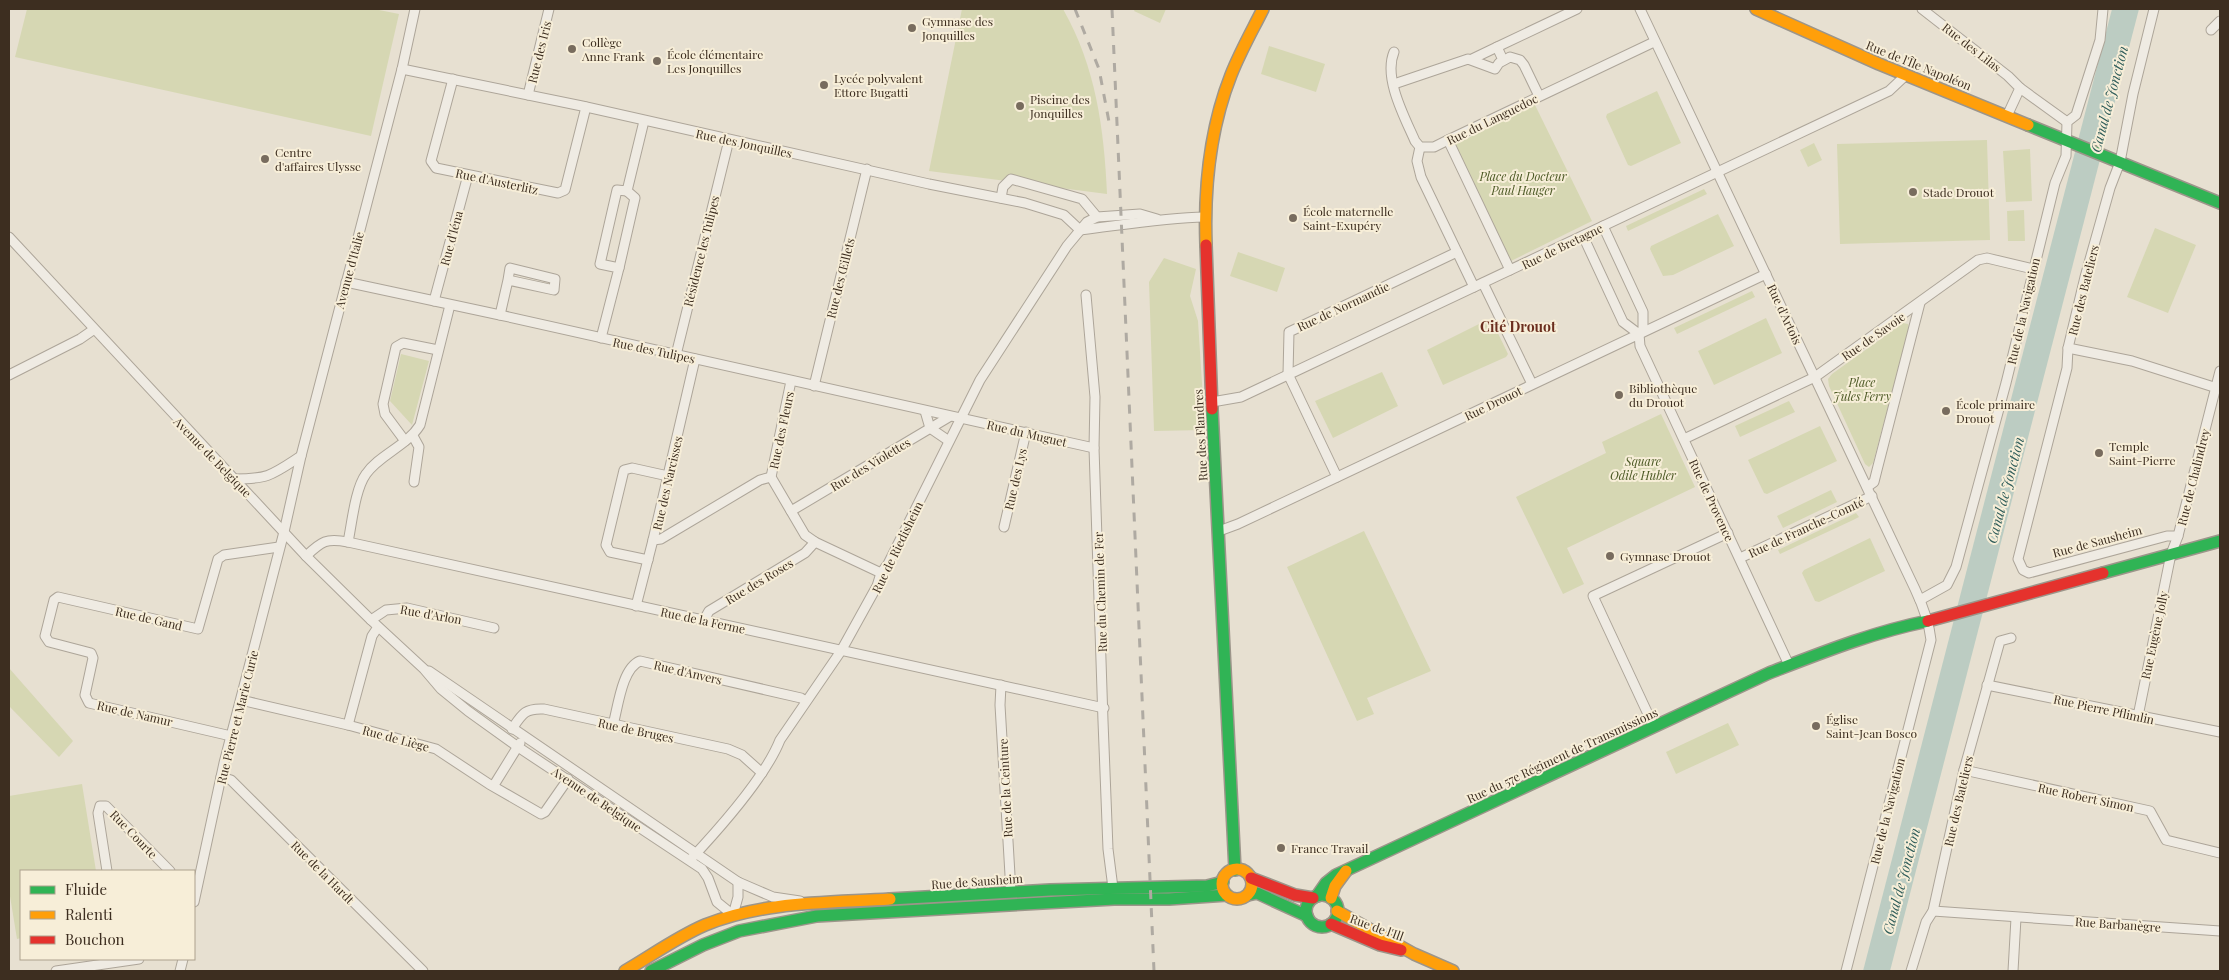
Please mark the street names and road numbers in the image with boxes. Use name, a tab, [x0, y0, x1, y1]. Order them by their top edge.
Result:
street label: Rue des Iris	[524, 19, 554, 85]
street label: Rue des Lilas	[1939, 19, 2005, 75]
street label: Rue de l'Île Napoléon	[1864, 37, 1974, 93]
street label: Rue du Languedoc	[1444, 90, 1540, 148]
street label: Rue des Jonquilles	[694, 125, 794, 161]
street label: Rue d'Austerlitz	[454, 164, 540, 198]
street label: Résidence les Tulipes	[679, 194, 723, 308]
street label: Rue d'Iéna	[436, 209, 466, 267]
street label: Rue de Bretagne	[1519, 219, 1605, 273]
street label: Avenue d'Italie	[331, 230, 367, 311]
street label: Rue des Œillets	[822, 236, 858, 320]
street label: Rue des Bateliers	[2064, 243, 2102, 337]
street label: Rue de la Navigation	[2003, 256, 2043, 366]
street label: Rue de Normandie	[1294, 278, 1392, 334]
street label: Rue d'Artois	[1764, 281, 1806, 347]
street label: Rue de Savoie	[1838, 308, 1908, 364]
street label: Rue des Tulipes	[611, 333, 697, 367]
street label: Rue Drouot	[1462, 382, 1525, 424]
street label: Rue des Flandres	[1190, 389, 1210, 481]
street label: Rue des Fleurs	[765, 390, 797, 470]
street label: Avenue de Belgique	[170, 413, 255, 500]
street label: Rue du Muguet	[985, 416, 1069, 450]
street label: Rue de Chalindrey	[2173, 427, 2213, 527]
street label: Rue des Narcisses	[648, 434, 686, 532]
street label: Rue des Violettes	[827, 434, 913, 494]
street label: Rue des Lys	[1000, 447, 1030, 511]
street label: Rue de Provence	[1686, 456, 1738, 544]
street label: Rue de Franche-Comté	[1746, 493, 1866, 561]
street label: Rue de Riedisheim	[868, 498, 926, 596]
street label: Rue de Sausheim	[2051, 521, 2144, 561]
street label: Rue du Chemin de Fer	[1090, 531, 1110, 652]
street label: Rue des Roses	[722, 554, 796, 608]
street label: Rue Eugène Jolly	[2137, 589, 2171, 681]
street label: Rue d'Arlon	[399, 601, 463, 627]
street label: Rue de Gand	[114, 603, 184, 633]
street label: Rue de la Ferme	[659, 603, 747, 637]
street label: Rue Pierre et Marie Curie	[213, 648, 261, 786]
street label: Rue d'Anvers	[652, 656, 724, 688]
street label: Rue Pierre Pflimlin	[2052, 691, 2156, 727]
street label: Rue de Namur	[96, 697, 175, 730]
street label: Rue du 57e Régiment de Transmissions	[1464, 704, 1660, 806]
street label: Rue de Bruges	[597, 714, 675, 746]
street label: Rue de Liège	[361, 721, 431, 755]
street label: Rue de la Ceinture	[994, 738, 1016, 838]
street label: Rue des Bateliers	[1940, 754, 1976, 848]
street label: Rue de la Navigation	[1866, 756, 1908, 866]
street label: Avenue de Belgique	[548, 762, 645, 835]
street label: Rue Robert Simon	[2037, 779, 2135, 815]
street label: Rue Courte	[107, 806, 161, 862]
street label: Rue de la Hardt	[288, 837, 359, 908]
street label: Rue de Sausheim	[931, 870, 1024, 892]
street label: Rue de l'Ill	[1348, 910, 1407, 944]
street label: Rue Barbanègre	[2075, 913, 2161, 935]

